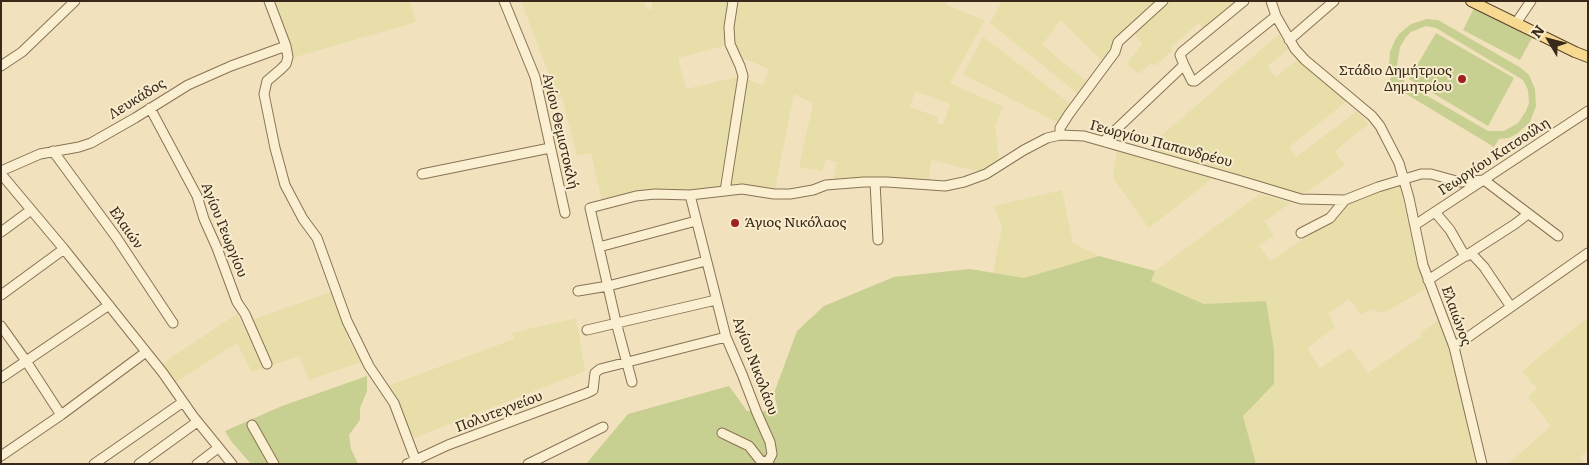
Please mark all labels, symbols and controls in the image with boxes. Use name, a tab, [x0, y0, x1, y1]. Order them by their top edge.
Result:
north arrow	[1524, 15, 1574, 65]
text: N	[1525, 20, 1549, 42]
place label: Στάδιο Δημήτριος Δημητρίου	[1339, 63, 1452, 95]
street label: Αγίου Θεμιστοκλή	[538, 71, 582, 191]
marker: Στάδιο Δημήτριος Δημητρίου	[1456, 73, 1468, 85]
street label: Λευκάδος	[105, 75, 169, 123]
street label: Γεωργίου Κατσούλη	[1435, 115, 1553, 199]
street label: Γεωργίου Παπανδρέου	[1088, 117, 1234, 171]
street label: Αγίου Γεωργίου	[197, 180, 251, 280]
street label: Ελαιών	[105, 203, 147, 253]
place label: Άγιος Νικόλαος	[745, 215, 847, 231]
marker: Άγιος Νικόλαος	[729, 217, 741, 229]
street label: Ελαιώνος	[1437, 284, 1475, 348]
street label: Αγίου Νικολάου	[729, 315, 781, 417]
street label: Πολυτεχνείου	[453, 388, 545, 436]

